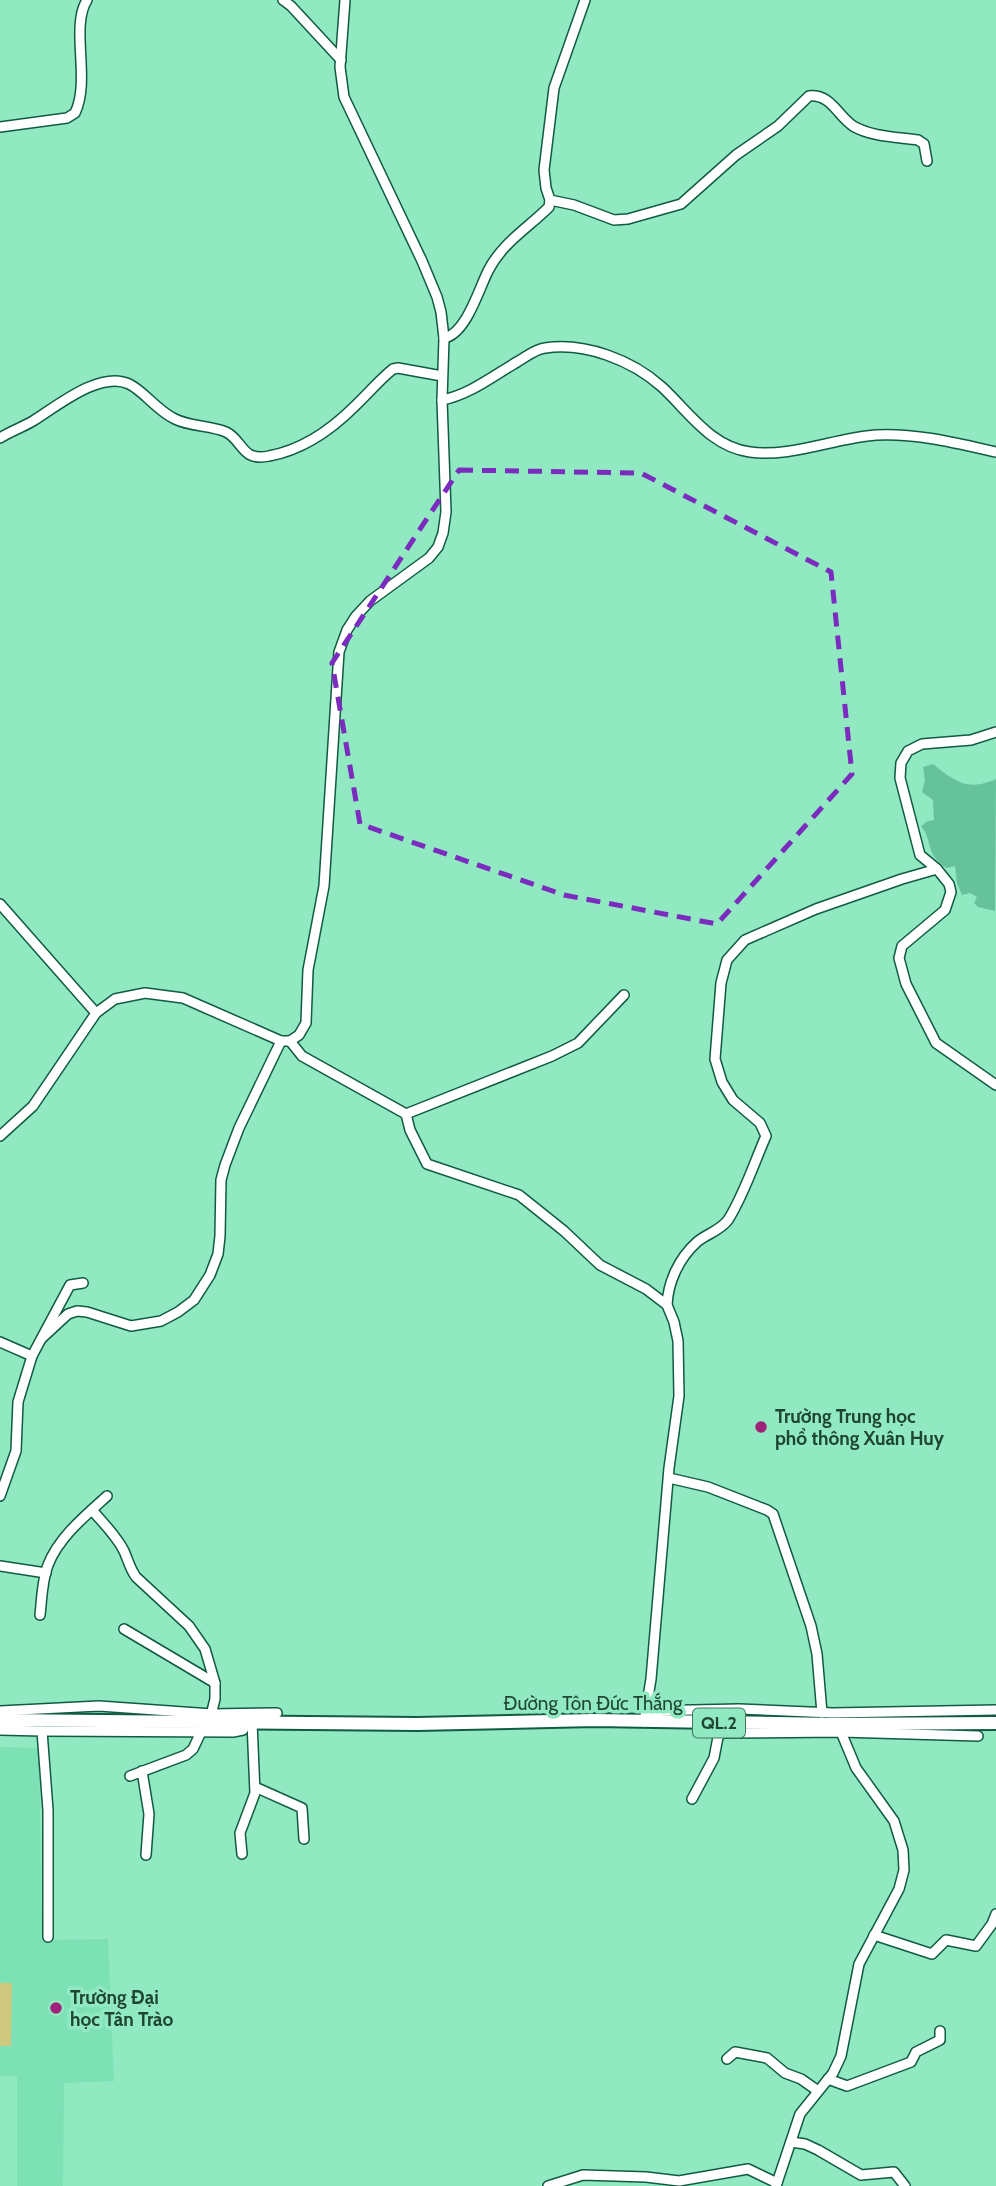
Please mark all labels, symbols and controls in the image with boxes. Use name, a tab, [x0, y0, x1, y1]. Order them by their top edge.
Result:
place label: Trường Trung học phổ thông Xuân Huy	[775, 1405, 945, 1450]
marker: Trường Trung học phổ thông Xuân Huy	[753, 1419, 769, 1435]
street label: Đường Tôn Đức Thắng	[504, 1692, 683, 1715]
road number: QL.2	[693, 1708, 745, 1738]
place label: Trường Đại học Tân Trào	[70, 1986, 174, 2031]
marker: Trường Đại học Tân Trào	[48, 2000, 64, 2016]

